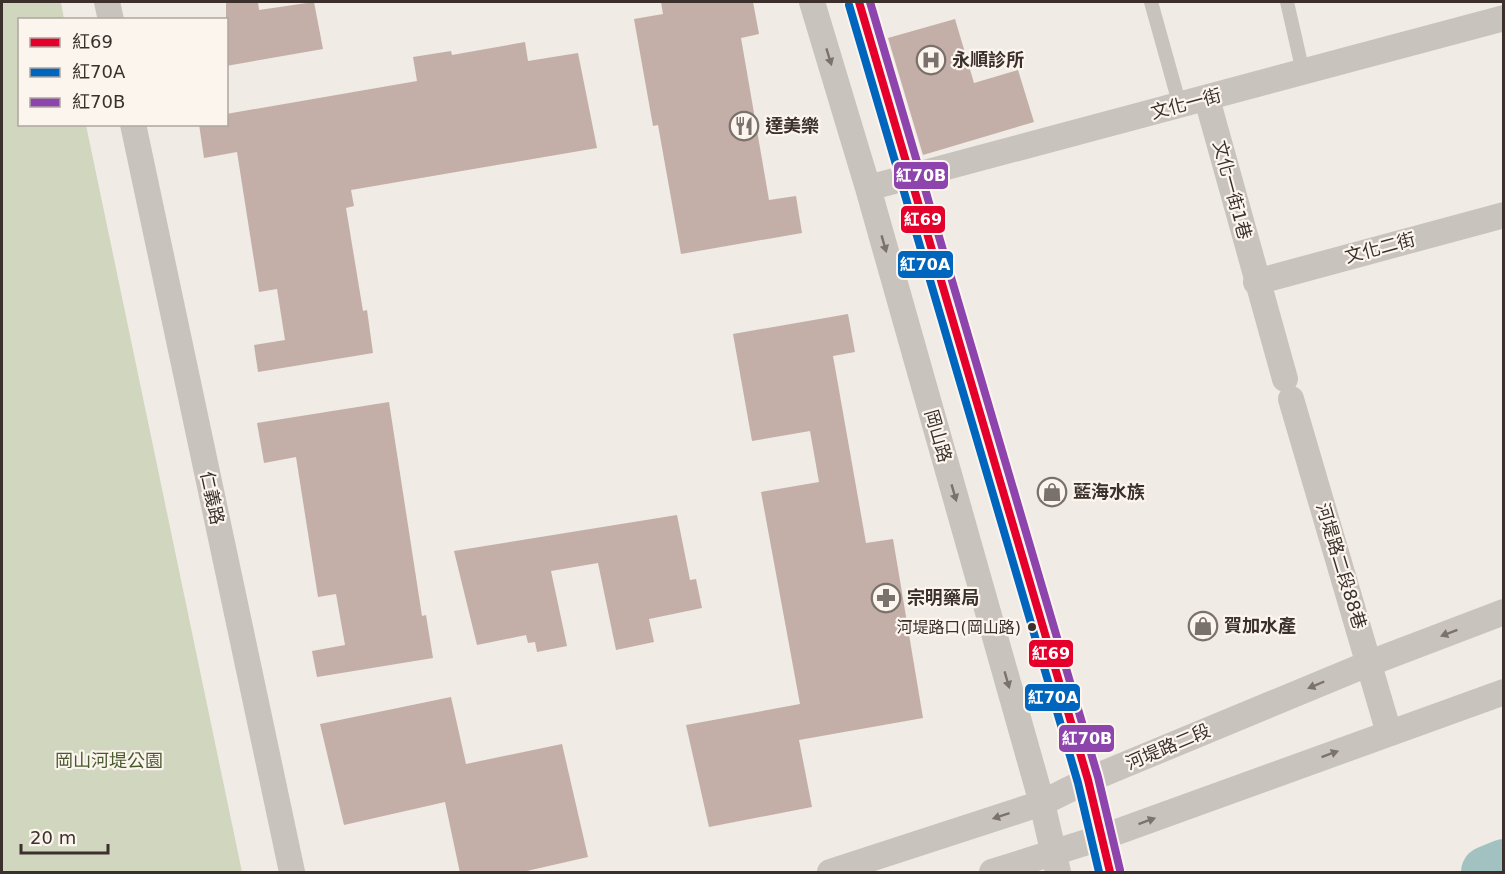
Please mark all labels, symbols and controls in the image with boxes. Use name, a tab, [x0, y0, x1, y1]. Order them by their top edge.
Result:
legend	[18, 18, 228, 126]
text: 紅69	[72, 31, 113, 52]
hospital icon: 永順診所	[915, 44, 947, 76]
one-way arrow	[825, 49, 834, 67]
place label: 永順診所	[952, 49, 1024, 70]
text: 紅70A	[72, 61, 126, 82]
street label: 文化一街	[1148, 84, 1223, 123]
text: 紅70B	[72, 91, 125, 112]
restaurant icon: 達美樂	[728, 110, 760, 142]
place label: 達美樂	[765, 115, 819, 136]
street label: 文化一街1巷	[1209, 138, 1256, 242]
line badge: 紅70B	[893, 161, 949, 190]
text: 紅70B	[896, 166, 946, 185]
line badge: 紅69	[900, 205, 946, 234]
text: 紅69	[904, 210, 942, 229]
street label: 文化二街	[1342, 228, 1417, 267]
one-way arrow	[880, 235, 890, 254]
line badge: 紅70A	[897, 250, 954, 279]
text: 紅70A	[900, 255, 951, 274]
street label: 岡山路	[921, 407, 956, 465]
street label: 仁義路	[197, 469, 228, 526]
shop icon: 藍海水族	[1036, 476, 1068, 508]
place label: 藍海水族	[1073, 481, 1145, 502]
one-way arrow	[950, 484, 959, 502]
street label: 河堤路二段88巷	[1312, 500, 1371, 632]
pharmacy icon: 宗明藥局	[870, 582, 902, 614]
place label: 宗明藥局	[907, 587, 979, 608]
shop icon: 賀加水產	[1187, 610, 1219, 642]
place label: 賀加水產	[1224, 615, 1296, 636]
place label: 河堤路口(岡山路)	[897, 618, 1021, 637]
marker: 河堤路口(岡山路)	[1026, 621, 1038, 633]
one-way arrow	[1440, 629, 1458, 638]
line badge: 紅69	[1028, 639, 1074, 668]
text: 紅69	[1032, 644, 1070, 663]
one-way arrow	[1003, 672, 1012, 690]
one-way arrow	[1307, 680, 1325, 690]
line badge: 紅70A	[1024, 683, 1081, 712]
text: 紅70A	[1028, 688, 1079, 707]
street label: 河堤路二段	[1122, 719, 1213, 774]
line badge: 紅70B	[1058, 724, 1115, 753]
text: 紅70B	[1062, 729, 1112, 748]
one-way arrow	[1321, 749, 1339, 759]
park label: 岡山河堤公園	[55, 750, 163, 771]
one-way arrow	[992, 812, 1010, 821]
one-way arrow	[1138, 815, 1156, 825]
scale bar	[21, 817, 108, 855]
text: 20 m	[30, 827, 76, 848]

